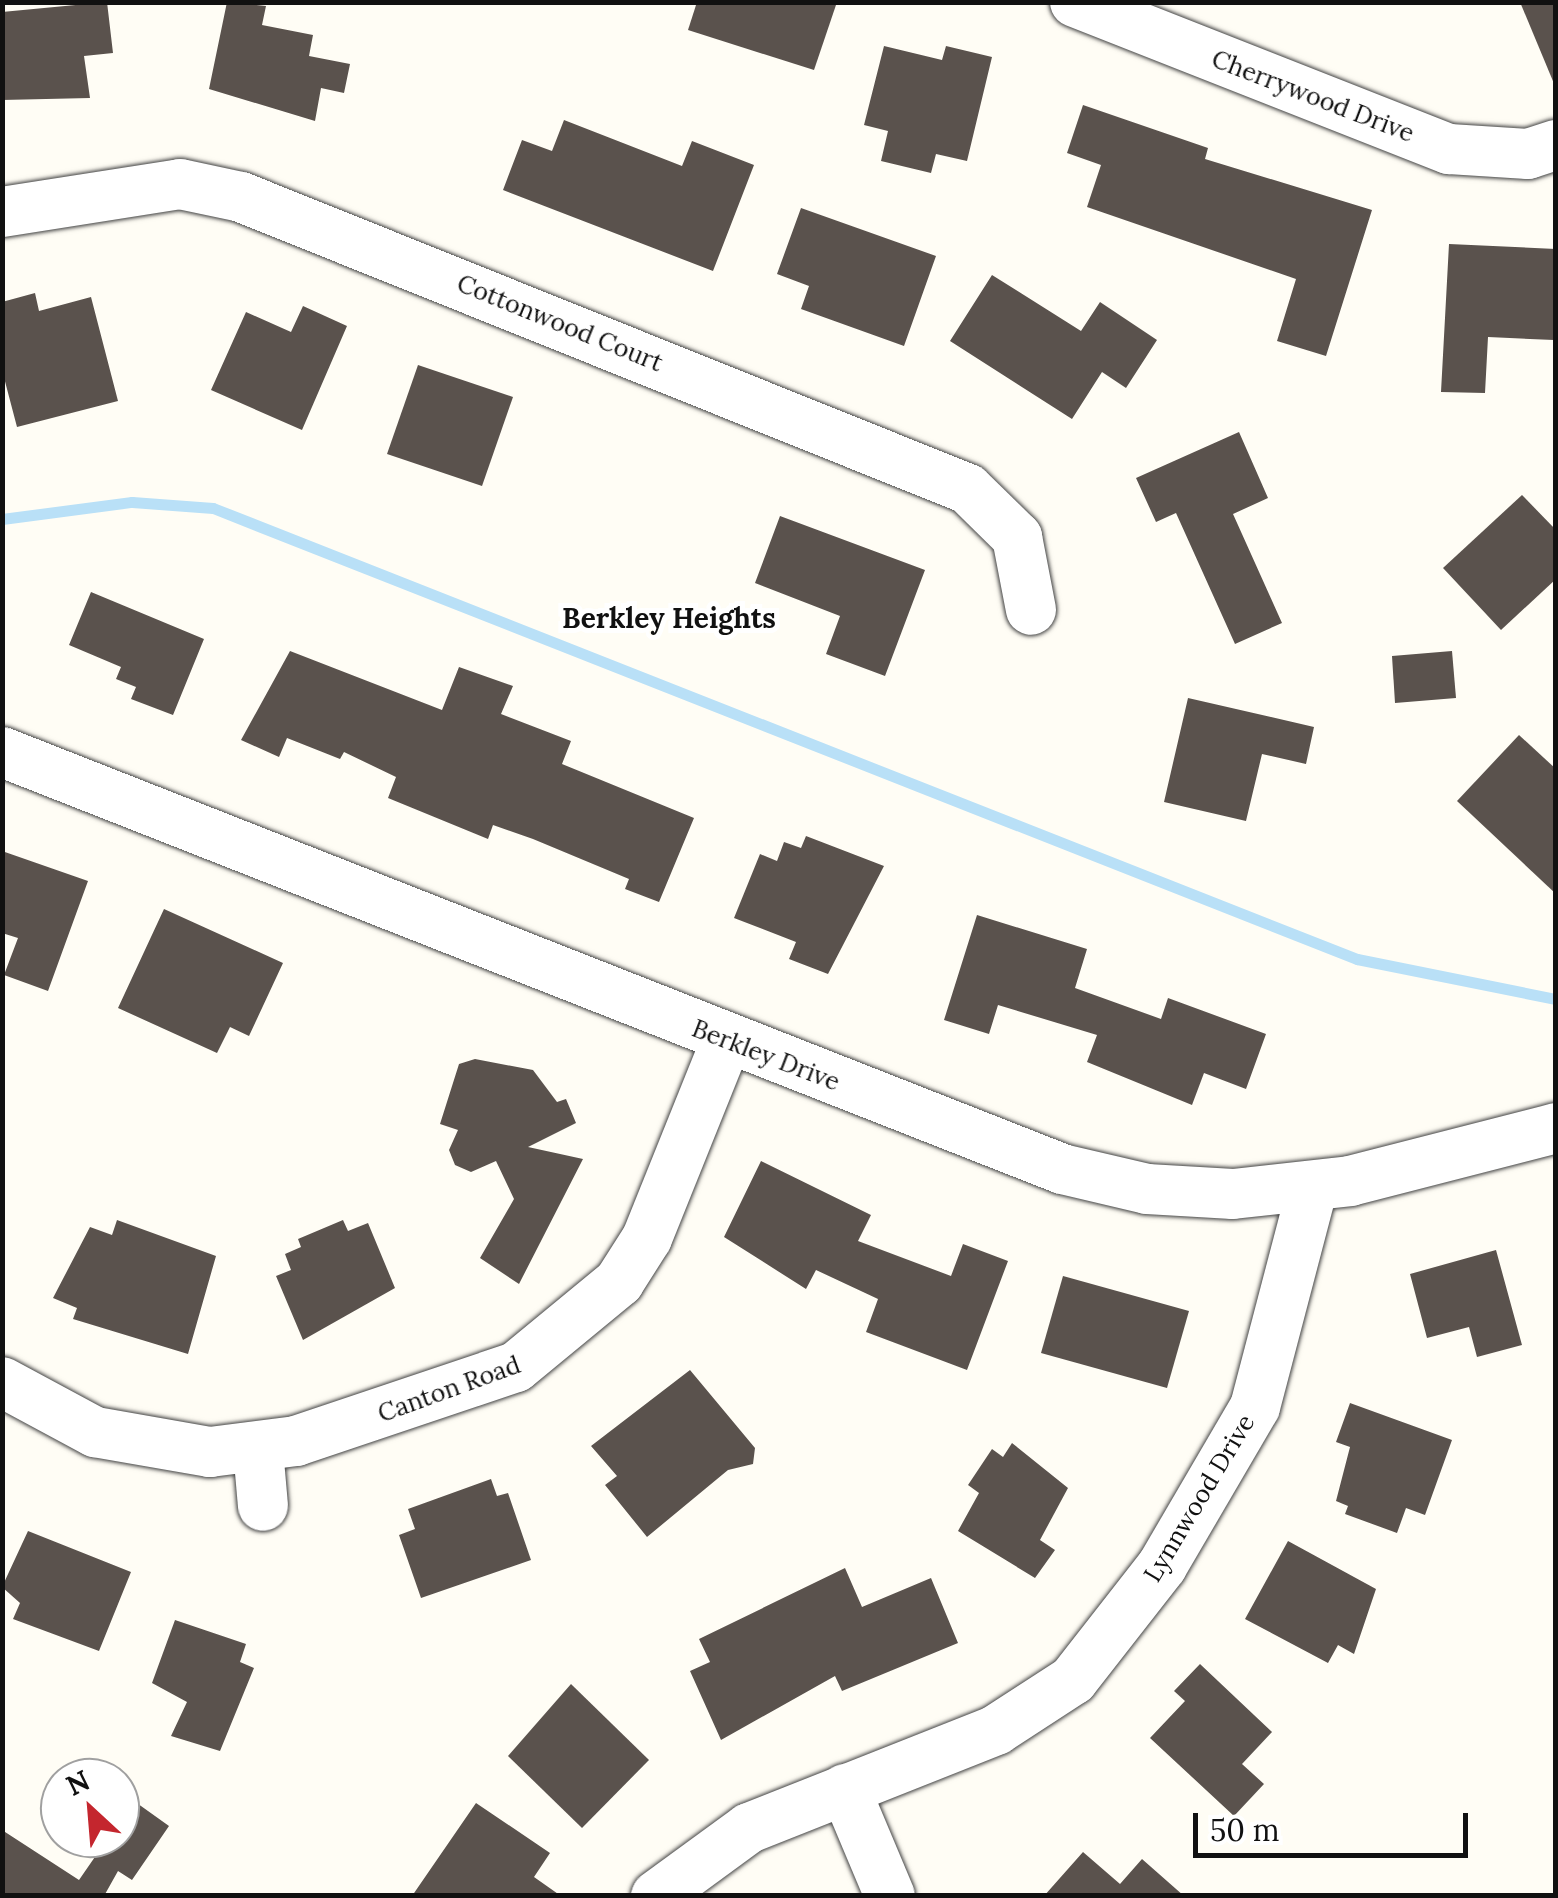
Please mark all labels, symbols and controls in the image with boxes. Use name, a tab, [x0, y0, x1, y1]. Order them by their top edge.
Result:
street label: Cherrywood Drive	[1208, 44, 1418, 148]
street label: Cottonwood Court	[453, 268, 667, 378]
district label: Berkley Heights	[562, 601, 776, 635]
street label: Berkley Drive	[688, 1013, 844, 1097]
street label: Canton Road	[374, 1349, 524, 1429]
street label: Lynnwood Drive	[1137, 1409, 1261, 1587]
north arrow	[40, 1758, 140, 1858]
text: N	[60, 1762, 95, 1804]
scale bar	[1198, 1793, 1473, 1855]
text: 50 m	[1210, 1811, 1280, 1849]

